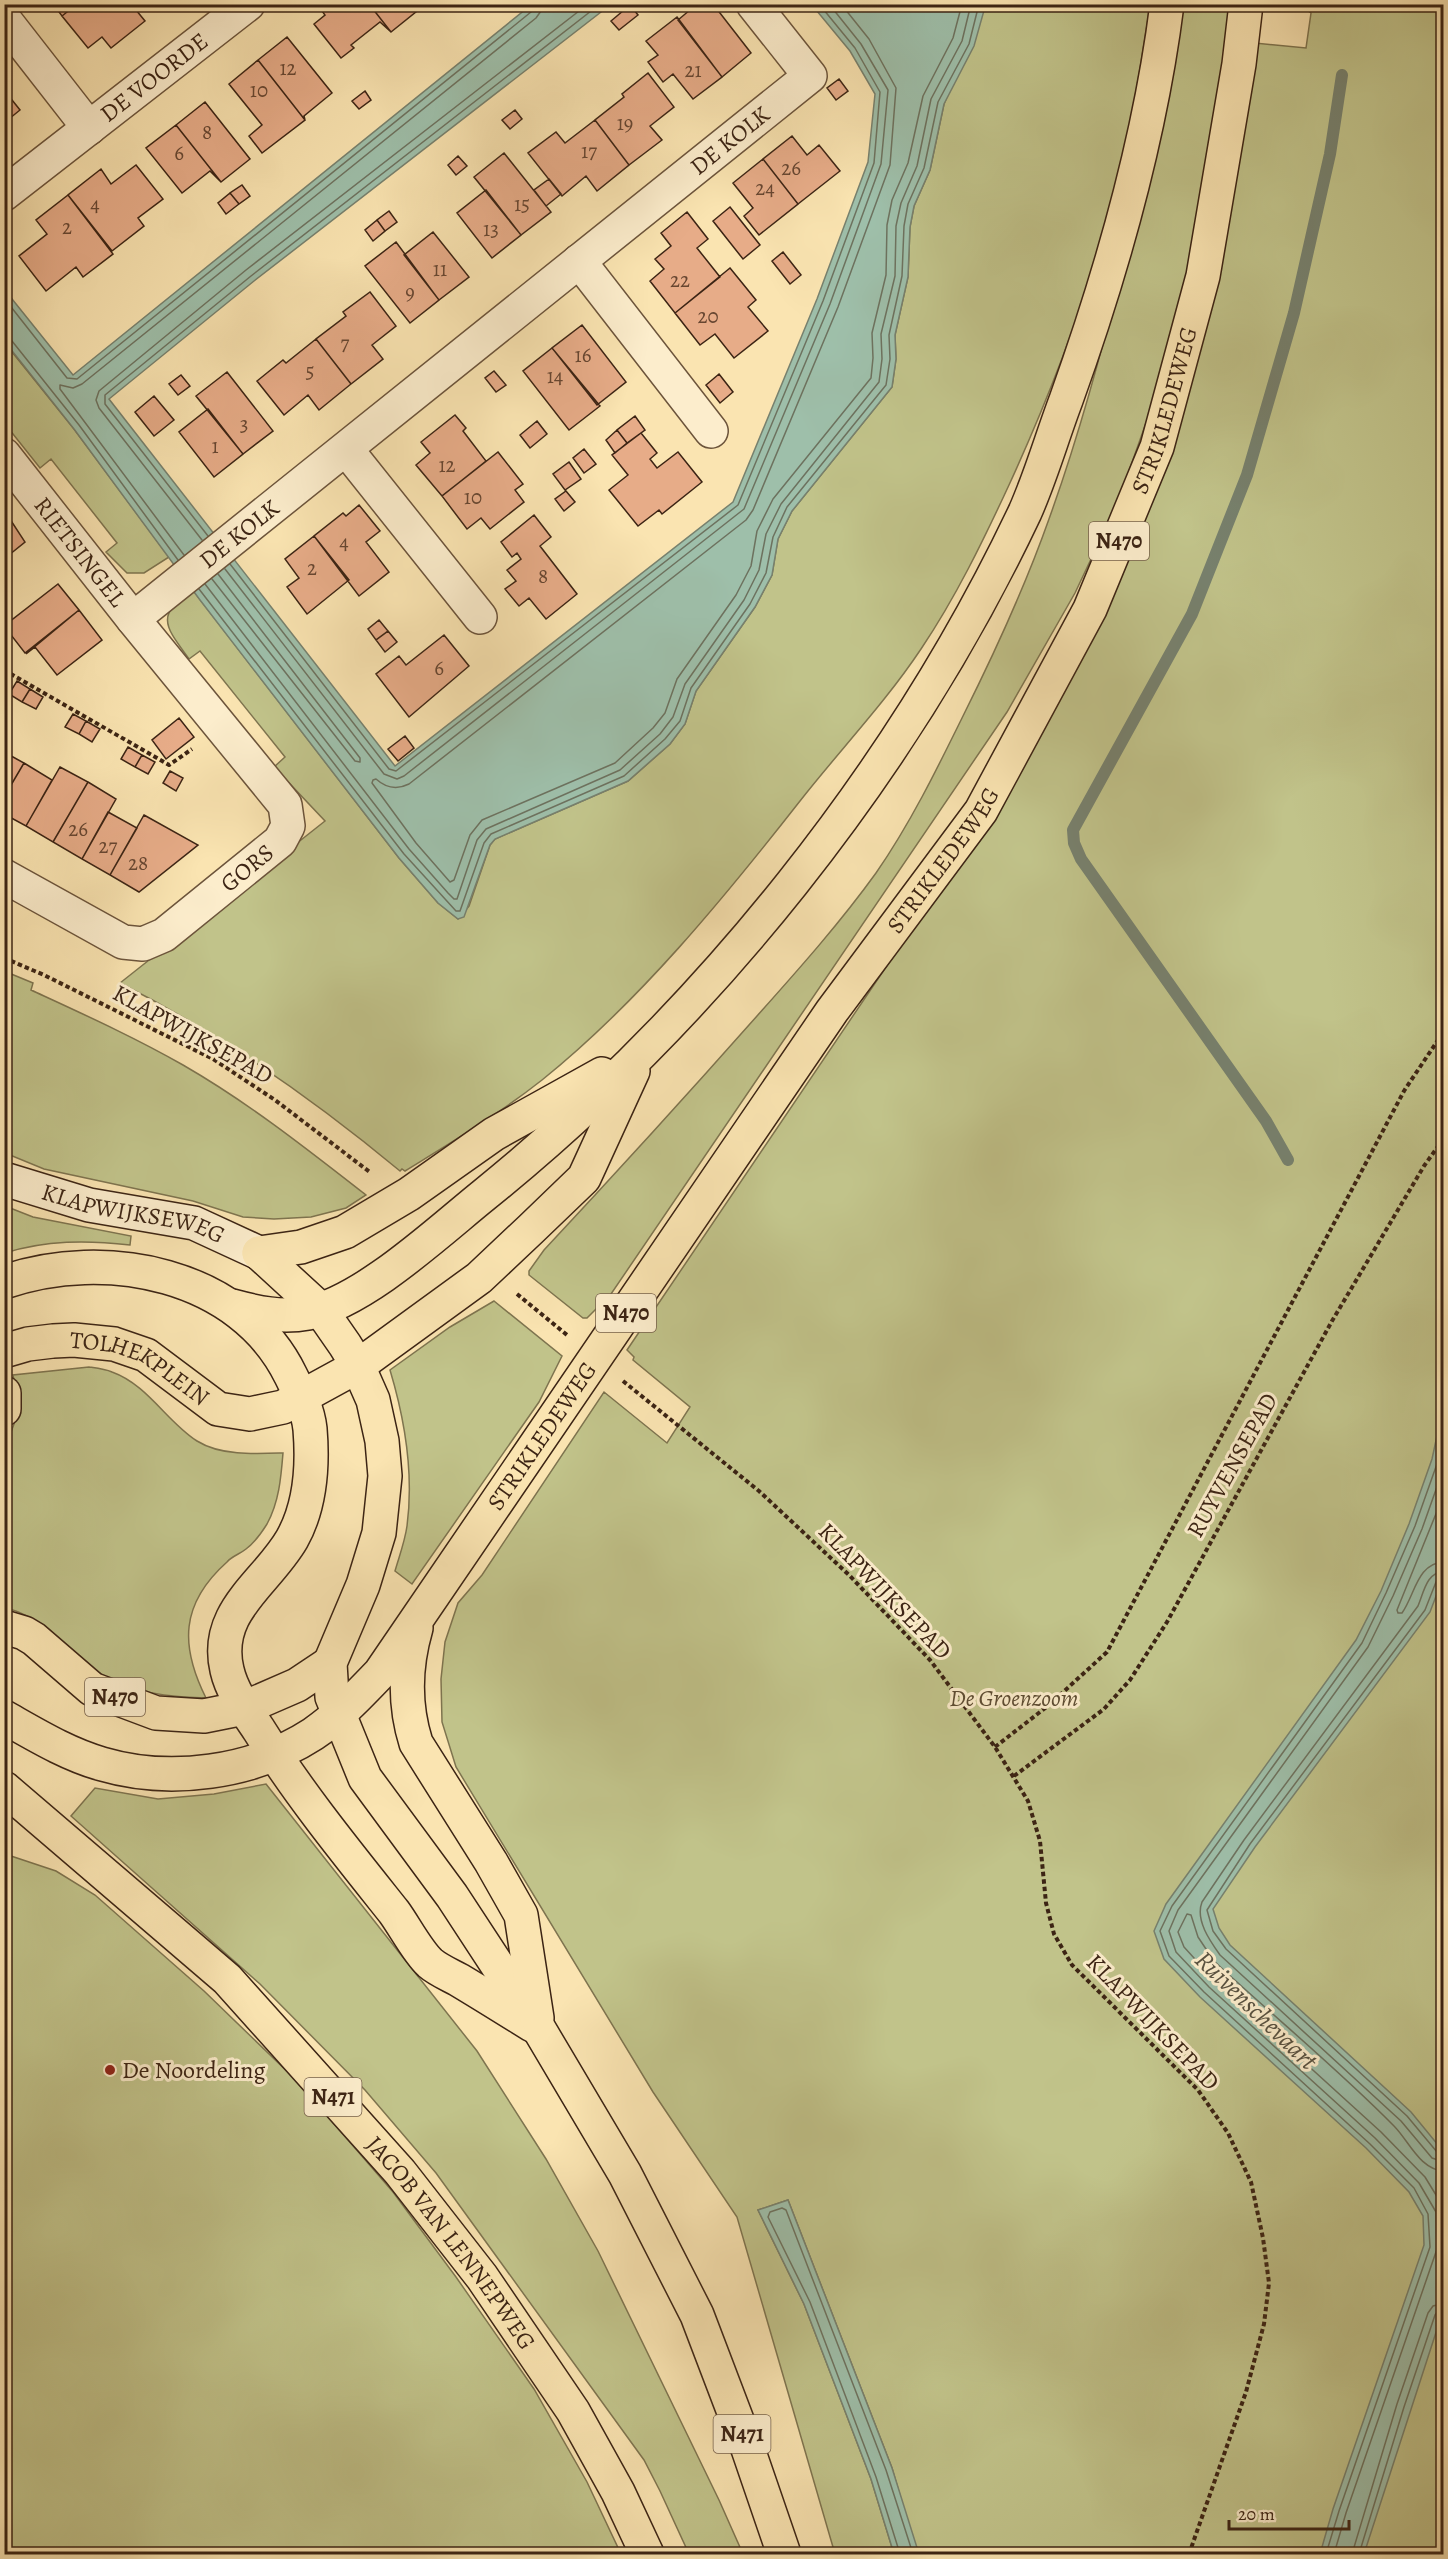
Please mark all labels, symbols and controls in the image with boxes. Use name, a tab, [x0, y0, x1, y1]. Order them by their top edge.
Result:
street label: DE VOORDE	[93, 25, 215, 129]
house number: 12	[279, 54, 297, 82]
house number: 21	[684, 56, 702, 84]
house number: 10	[250, 76, 268, 104]
street label: DE KOLK	[683, 99, 776, 182]
house number: 19	[617, 109, 633, 137]
house number: 8	[202, 118, 212, 146]
house number: 17	[581, 137, 597, 165]
house number: 6	[174, 139, 184, 167]
house number: 26	[781, 154, 801, 182]
house number: 24	[755, 174, 775, 202]
house number: 4	[90, 190, 100, 218]
house number: 15	[514, 190, 530, 218]
house number: 2	[62, 213, 72, 241]
house number: 13	[483, 215, 499, 243]
house number: 11	[433, 255, 447, 283]
house number: 22	[670, 266, 690, 294]
house number: 9	[405, 278, 415, 306]
house number: 20	[697, 302, 719, 330]
street label: STRIKLEDEWEG	[1123, 323, 1205, 499]
house number: 7	[341, 329, 350, 357]
house number: 16	[575, 341, 592, 369]
house number: 5	[305, 357, 315, 385]
house number: 14	[547, 362, 563, 390]
house number: 3	[240, 410, 248, 438]
house number: 1	[211, 432, 219, 460]
house number: 12	[438, 451, 456, 479]
house number: 10	[464, 483, 482, 511]
street label: RIETSINGEL	[27, 490, 134, 614]
street label: DE KOLK	[192, 492, 286, 576]
road number: N470	[1089, 522, 1149, 560]
house number: 4	[339, 528, 349, 556]
house number: 2	[307, 554, 317, 582]
house number: 8	[538, 562, 548, 590]
house number: 6	[434, 654, 444, 682]
street label: STRIKLEDEWEG	[879, 782, 1007, 940]
house number: 26	[68, 815, 88, 843]
house number: 27	[99, 832, 118, 860]
street label: GORS	[214, 837, 280, 899]
house number: 28	[128, 849, 148, 877]
street label: KLAPWIJKSEPAD	[107, 977, 279, 1091]
street label: KLAPWIJKSEWEG	[38, 1175, 230, 1251]
road number: N470	[596, 1294, 656, 1332]
street label: TOLHEKPLEIN	[68, 1324, 216, 1413]
street label: STRIKLEDEWEG	[480, 1355, 604, 1517]
street label: RUYVENSEPAD	[1179, 1387, 1285, 1543]
street label: KLAPWIJKSEPAD	[811, 1516, 959, 1666]
road number: N470	[85, 1678, 145, 1716]
park label: De Groenzoom	[950, 1682, 1078, 1714]
water label: Ruivenschevaart	[1187, 1943, 1326, 2078]
street label: KLAPWIJKSEPAD	[1079, 1947, 1227, 2097]
place label: De Noordeling	[122, 2054, 265, 2086]
marker: De Noordeling	[103, 2063, 117, 2077]
road number: N471	[304, 2078, 362, 2116]
street label: JACOB VAN LENNEPWEG	[359, 2129, 543, 2356]
road number: N471	[714, 2415, 771, 2453]
scale bar	[1229, 2493, 1349, 2531]
text: 20 m	[1238, 2502, 1275, 2526]

